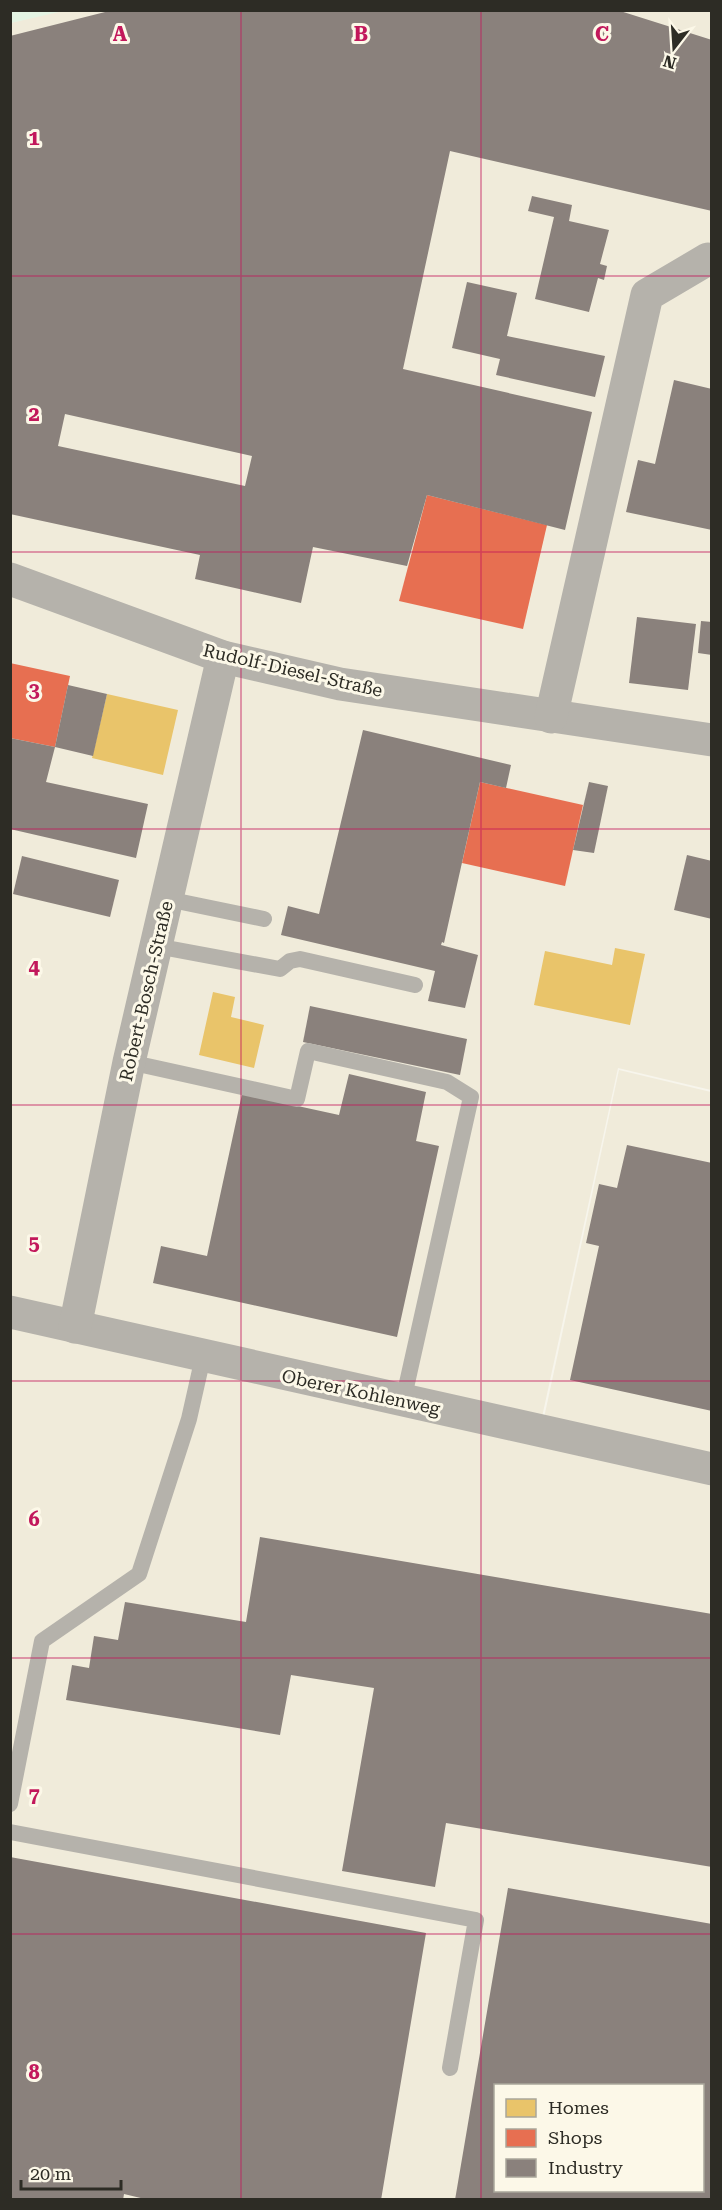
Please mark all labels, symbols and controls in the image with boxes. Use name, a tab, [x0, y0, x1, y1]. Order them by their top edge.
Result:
north arrow	[644, 18, 704, 78]
text: A	[113, 22, 128, 46]
text: B	[354, 22, 368, 46]
text: C	[595, 22, 609, 46]
text: N	[661, 51, 678, 73]
text: 1	[28, 126, 40, 150]
text: 2	[28, 402, 40, 426]
street label: Rudolf-Diesel-Straße	[201, 639, 385, 701]
text: 3	[28, 678, 40, 702]
street label: Robert-Bosch-Straße	[115, 899, 177, 1083]
text: 4	[28, 955, 40, 979]
text: 5	[28, 1231, 40, 1255]
street label: Oberer Kohlenweg	[280, 1365, 443, 1419]
text: 6	[28, 1507, 40, 1531]
text: 7	[28, 1783, 40, 1807]
text: 8	[28, 2060, 40, 2084]
legend	[494, 2084, 704, 2192]
text: Homes	[548, 2097, 609, 2118]
text: Shops	[548, 2127, 602, 2148]
scale bar	[21, 2153, 122, 2191]
text: Industry	[548, 2157, 623, 2178]
text: 20 m	[30, 2163, 71, 2184]

